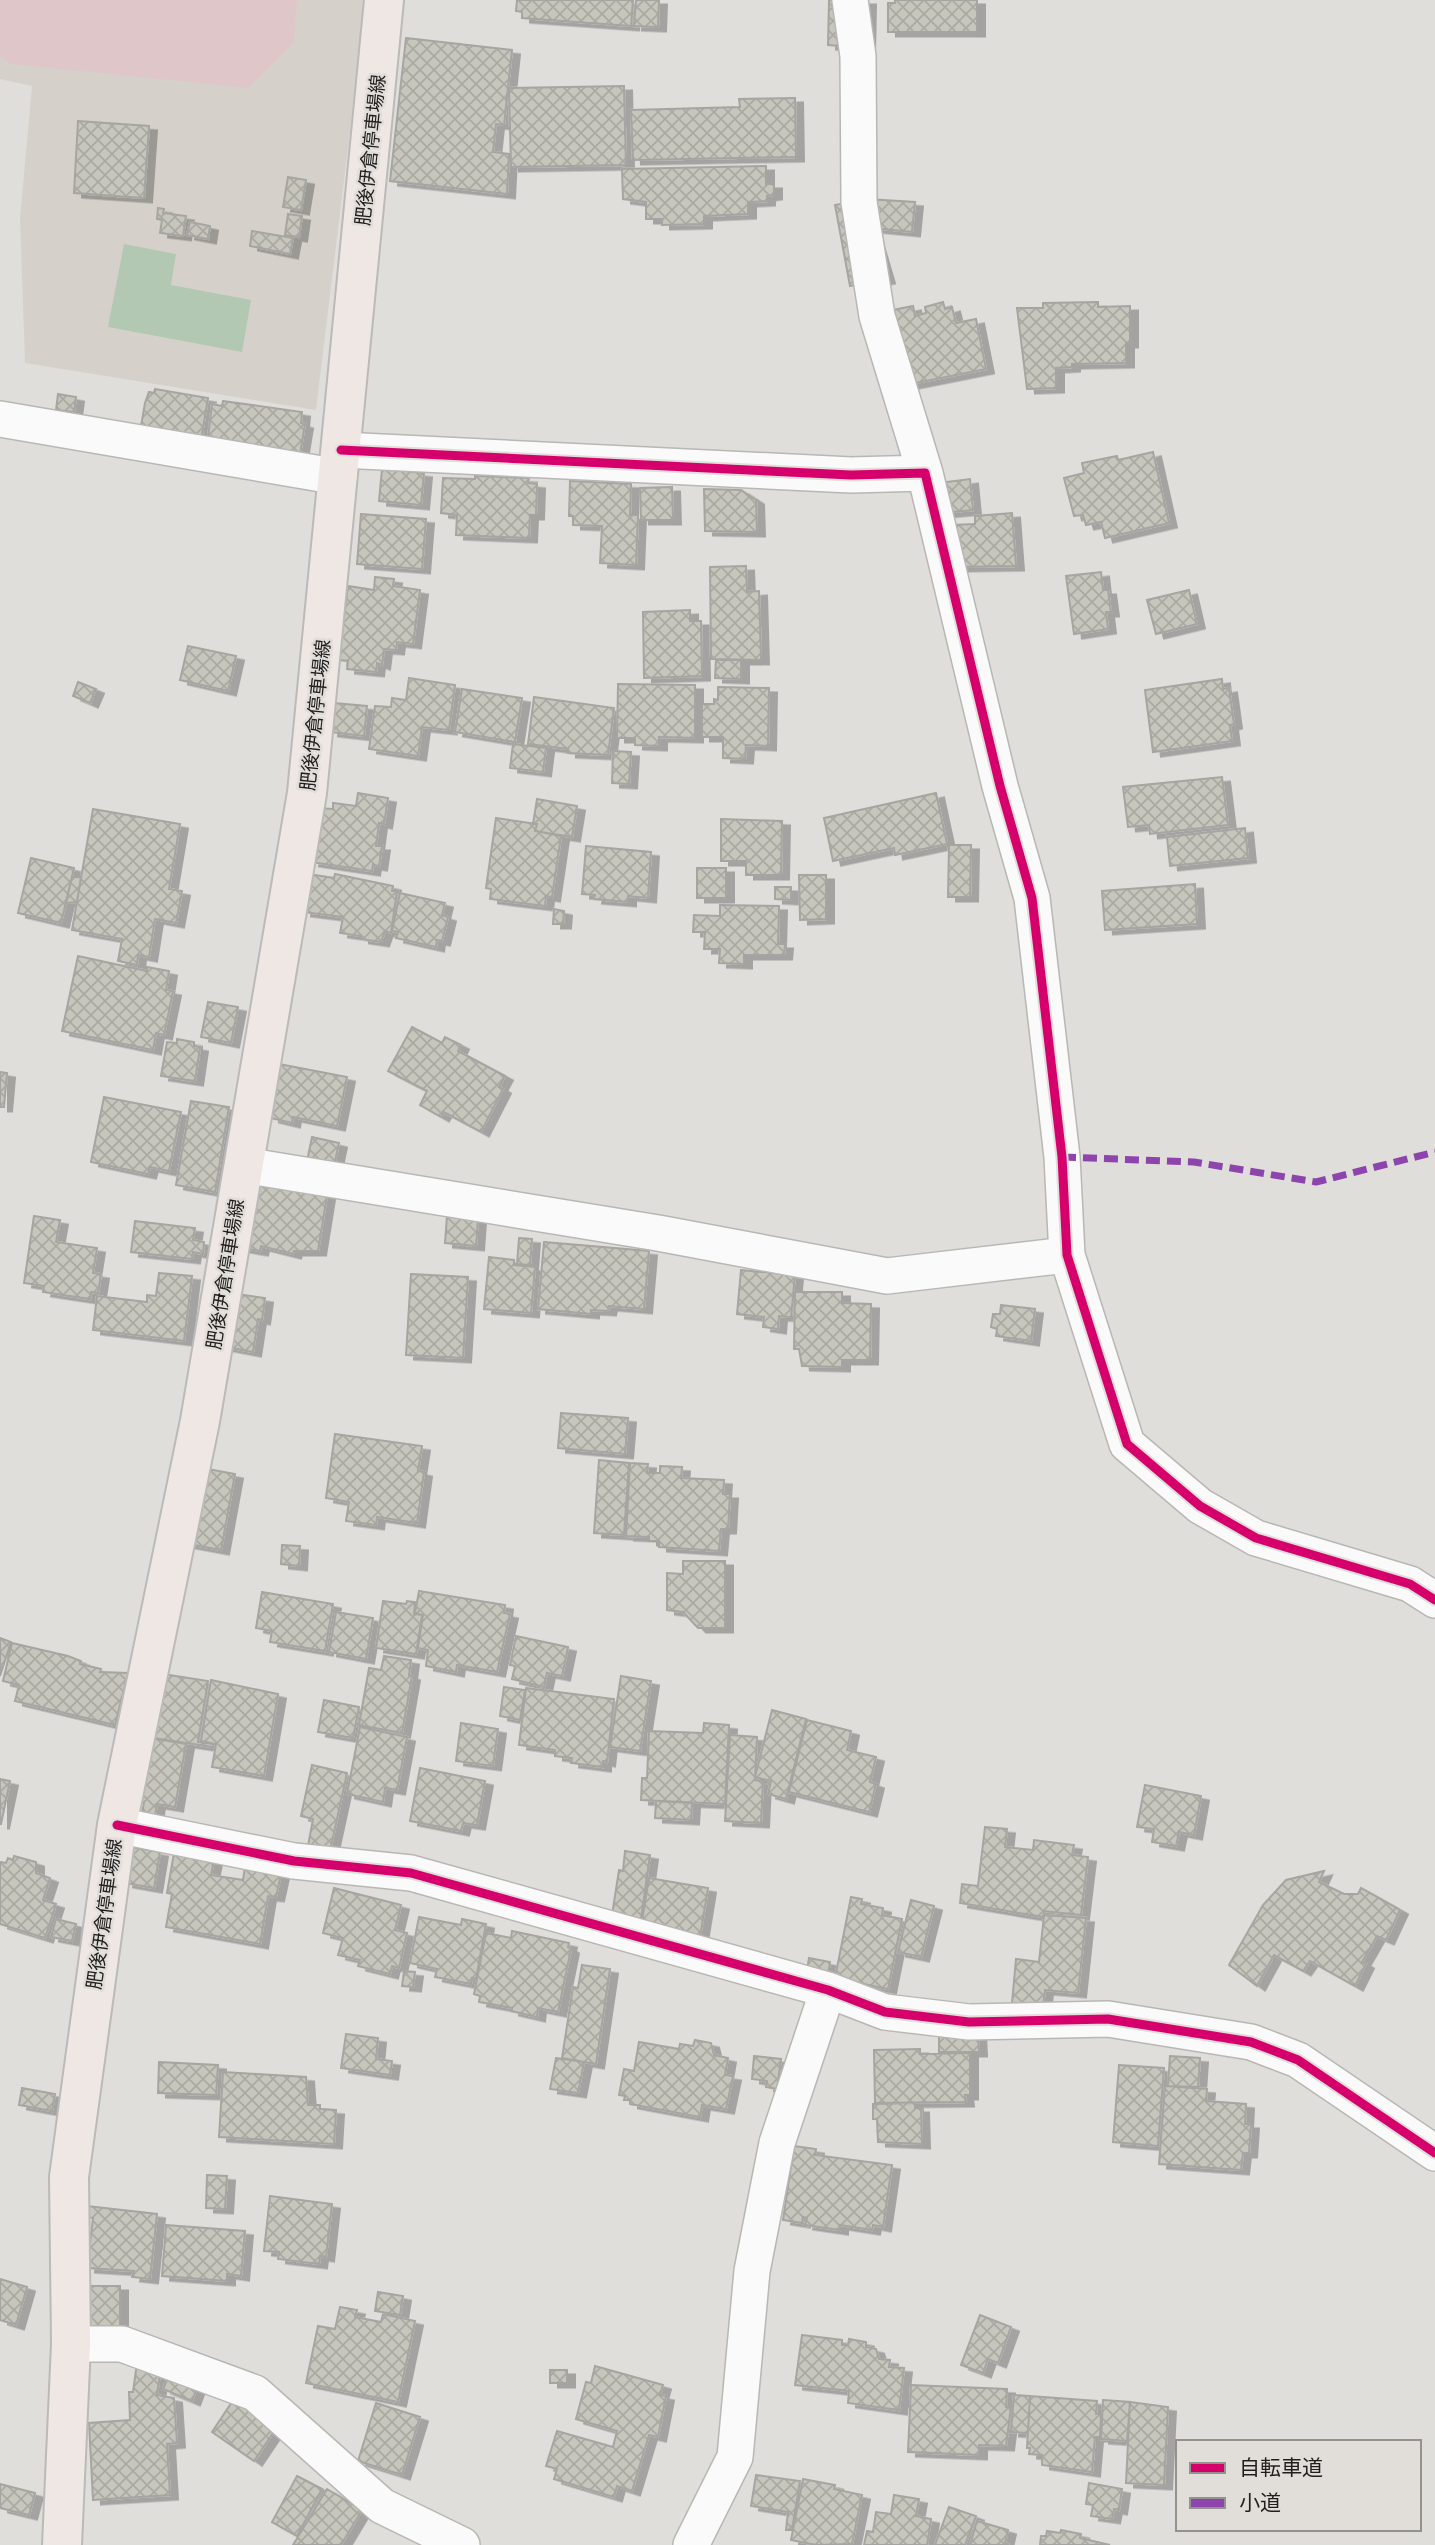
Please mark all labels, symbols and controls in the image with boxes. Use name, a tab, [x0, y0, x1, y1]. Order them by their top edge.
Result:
street label: 肥後伊倉停車場線	[349, 73, 390, 227]
street label: 肥後伊倉停車場線	[294, 638, 335, 792]
street label: 肥後伊倉停車場線	[200, 1197, 249, 1351]
street label: 肥後伊倉停車場線	[81, 1837, 126, 1991]
legend	[1176, 2440, 1421, 2531]
text: 自転車道	[1239, 2453, 1323, 2481]
text: 小道	[1239, 2488, 1281, 2516]

